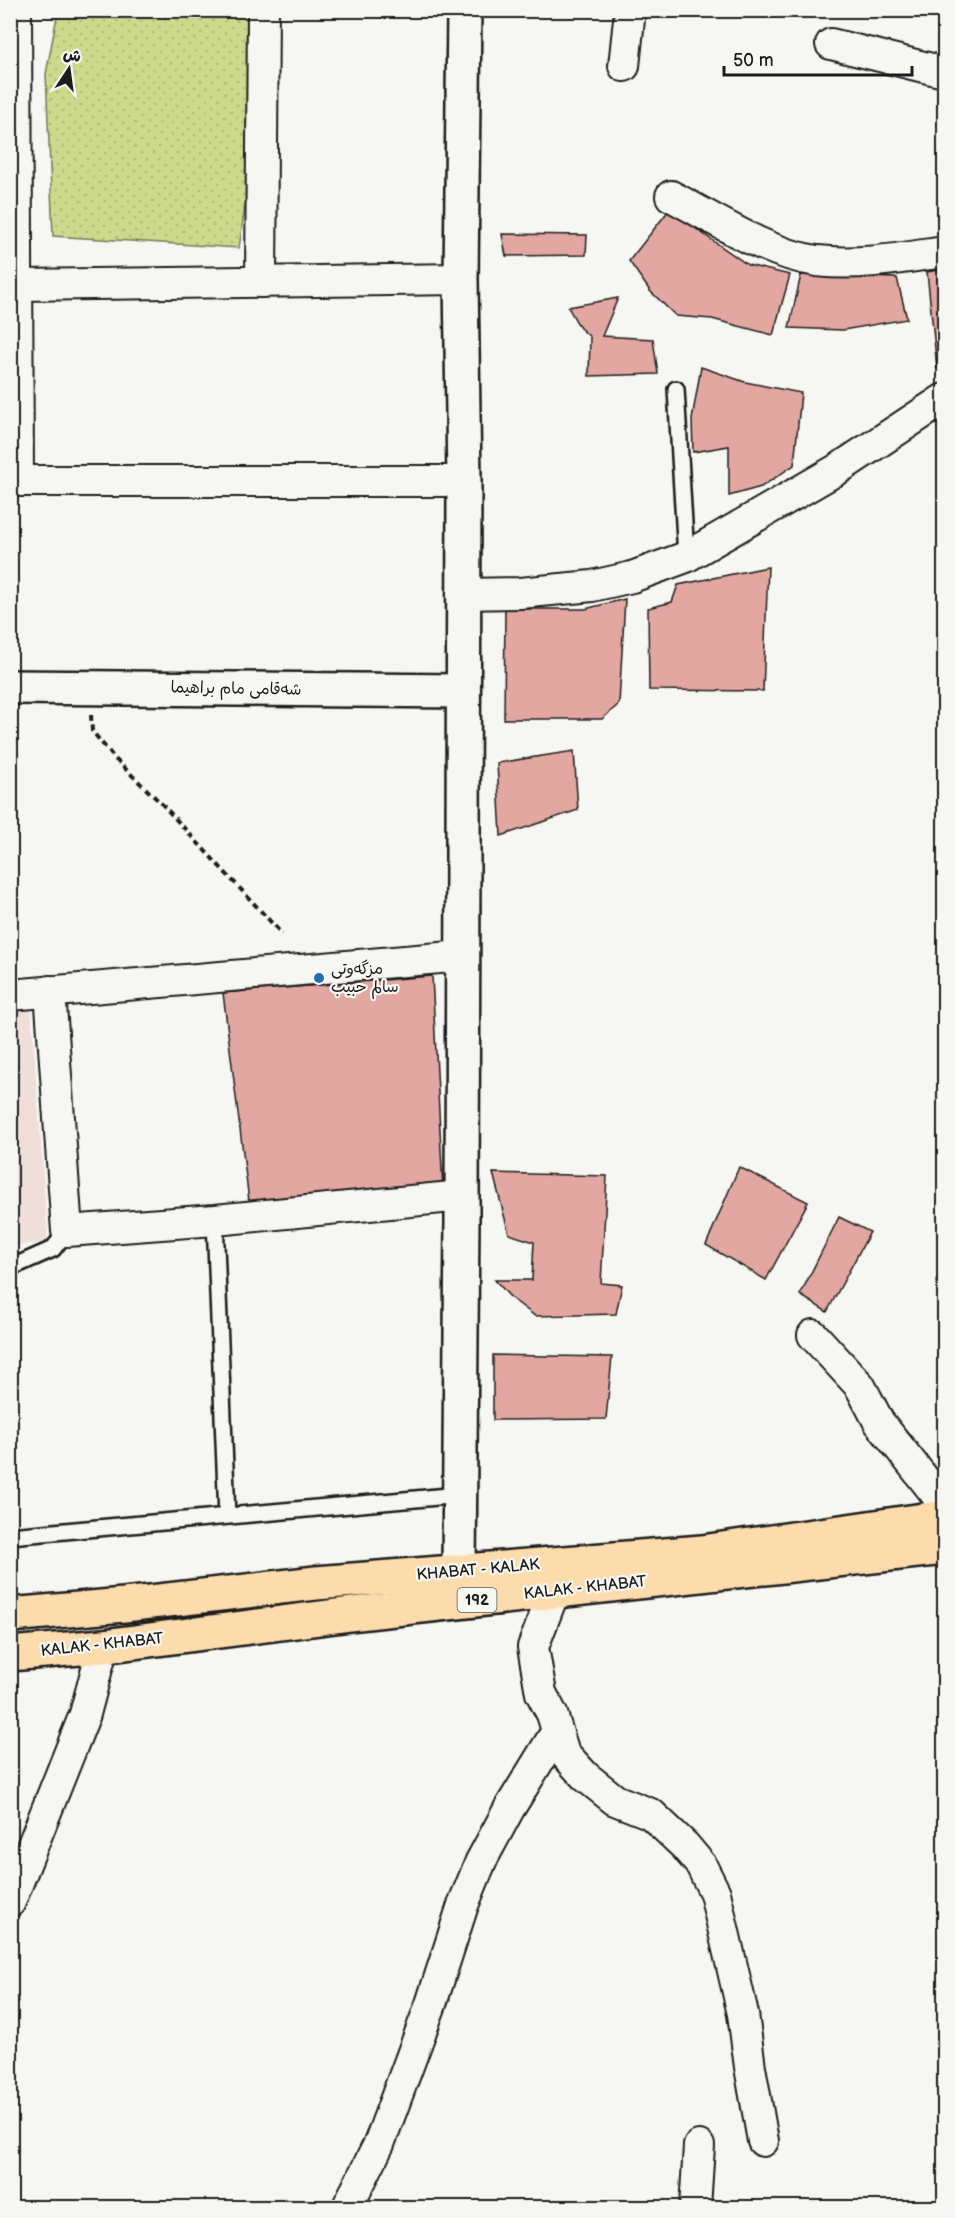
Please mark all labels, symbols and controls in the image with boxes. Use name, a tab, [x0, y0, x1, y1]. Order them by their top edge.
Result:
north arrow	[39, 39, 99, 99]
scale bar	[724, 39, 912, 77]
text: ش	[61, 45, 83, 67]
text: 50 m	[733, 50, 774, 71]
street label: شەقامی مام براهیما	[170, 678, 302, 702]
place label: مزگەوتی سالم حبیب	[331, 959, 399, 999]
marker: مزگەوتی سالم حبیب	[312, 971, 326, 985]
street label: KHABAT - KALAK	[416, 1555, 541, 1585]
street label: KALAK - KHABAT	[523, 1572, 648, 1604]
road number: 192	[458, 1588, 496, 1612]
street label: KALAK - KHABAT	[40, 1629, 165, 1661]

